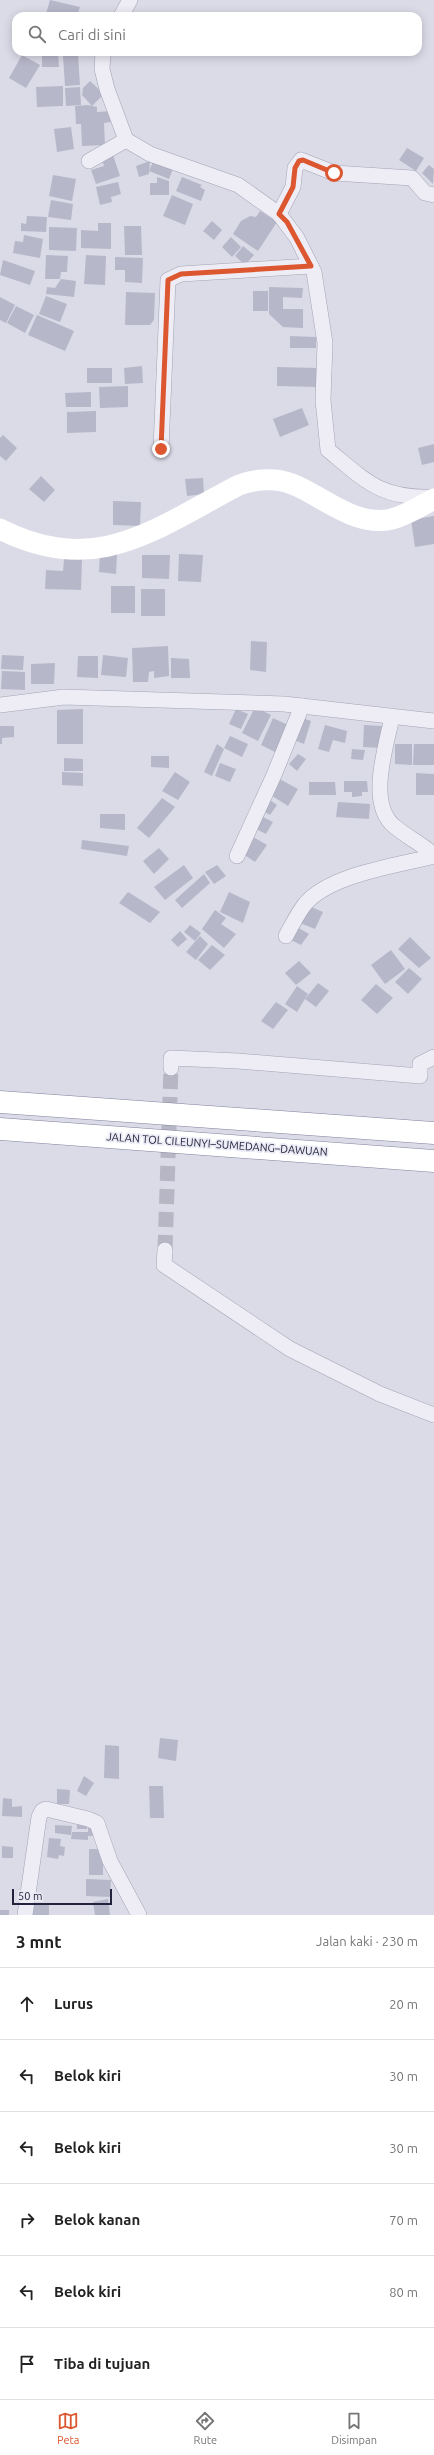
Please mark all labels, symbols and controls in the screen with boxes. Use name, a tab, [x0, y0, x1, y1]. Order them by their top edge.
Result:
search box	[12, 12, 422, 56]
icon: search	[26, 23, 48, 45]
text: Cari di sini	[58, 26, 126, 43]
route start	[325, 164, 343, 182]
route end	[152, 440, 170, 458]
street label: JALAN TOL CILEUNYI–SUMEDANG–DAWUAN	[106, 1130, 328, 1158]
scale bar	[12, 1887, 112, 1906]
text: 50 m	[18, 1890, 42, 1902]
text: 3 mnt	[16, 1932, 62, 1951]
text: Jalan kaki · 230 m	[316, 1934, 418, 1948]
icon: ahead	[16, 1993, 38, 2015]
text: Lurus	[54, 1995, 93, 2012]
text: 20 m	[389, 1997, 418, 2011]
icon: left	[16, 2065, 38, 2087]
text: Belok kiri	[54, 2067, 121, 2084]
text: 30 m	[389, 2069, 418, 2083]
icon: left	[16, 2137, 38, 2159]
text: Belok kiri	[54, 2139, 121, 2156]
text: 30 m	[389, 2141, 418, 2155]
icon: right	[16, 2209, 38, 2231]
text: Belok kanan	[54, 2211, 140, 2228]
text: 70 m	[389, 2213, 418, 2227]
icon: left	[16, 2281, 38, 2303]
text: Belok kiri	[54, 2283, 121, 2300]
text: 80 m	[389, 2285, 418, 2299]
icon: arrive	[16, 2353, 38, 2375]
text: Tiba di tujuan	[54, 2355, 150, 2372]
tab: Peta	[57, 2410, 79, 2446]
tab: Rute	[194, 2410, 217, 2446]
tab: Disimpan	[331, 2410, 377, 2446]

